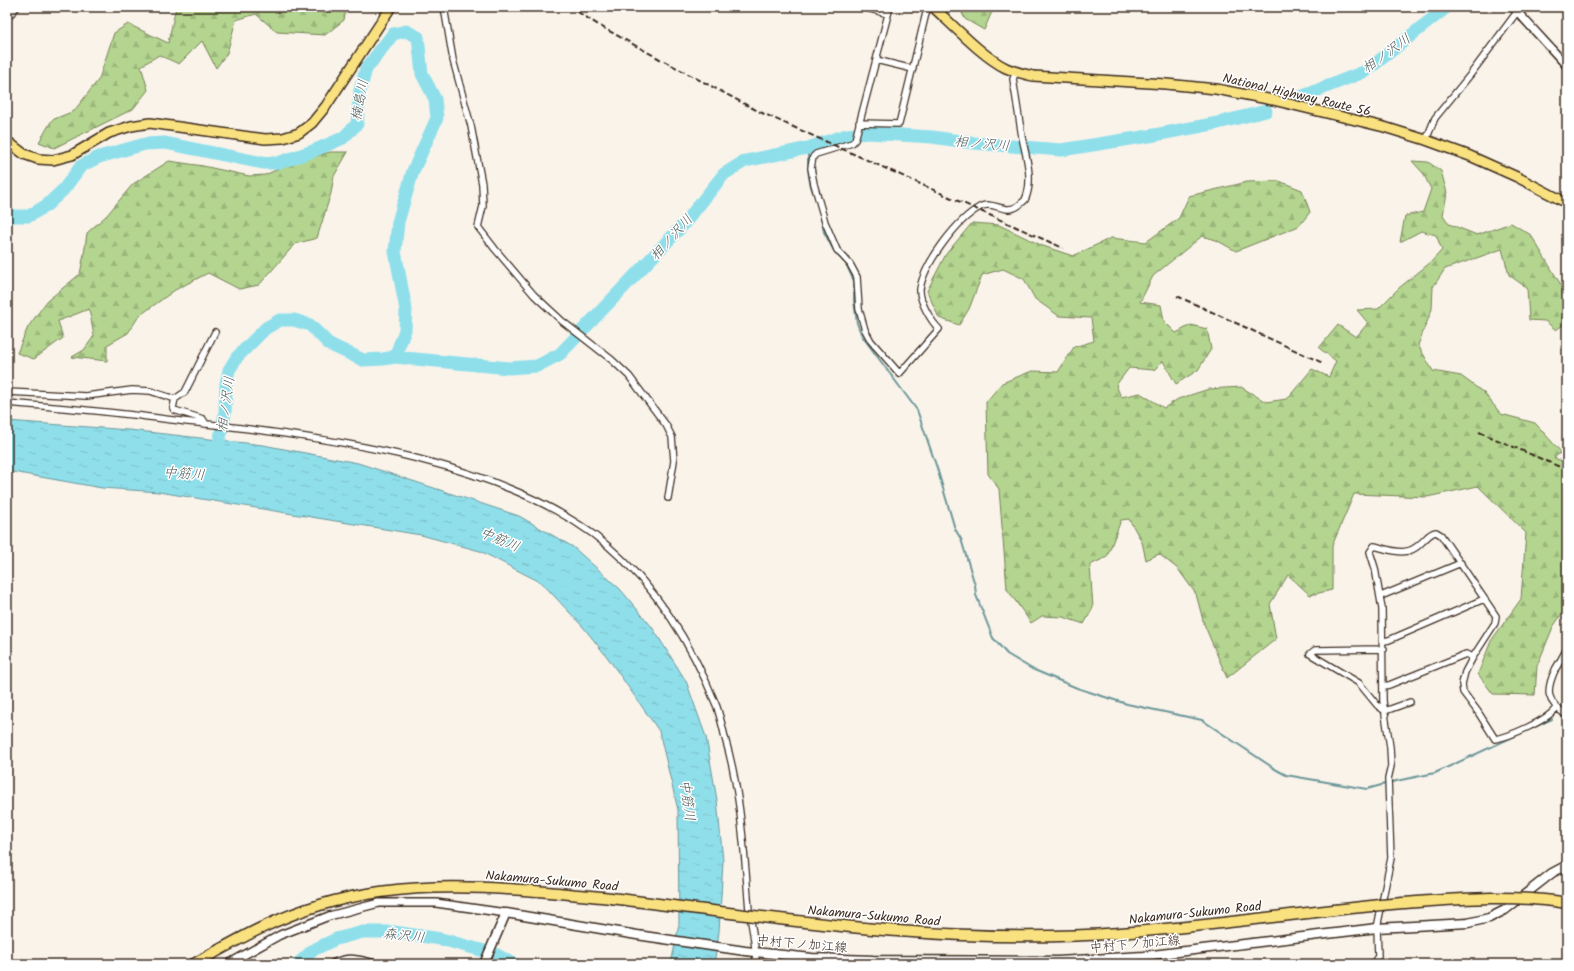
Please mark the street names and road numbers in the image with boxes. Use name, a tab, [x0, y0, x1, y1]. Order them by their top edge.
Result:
street label: National Highway Route 56	[1220, 68, 1373, 123]
street label: Nakamura-Sukumo Road	[485, 865, 620, 898]
street label: Nakamura-Sukumo Road	[1128, 896, 1263, 931]
street label: Nakamura-Sukumo Road	[807, 900, 942, 933]
street label: 中村下ノ加江線	[756, 930, 849, 959]
street label: 中村下ノ加江線	[1089, 930, 1182, 959]

